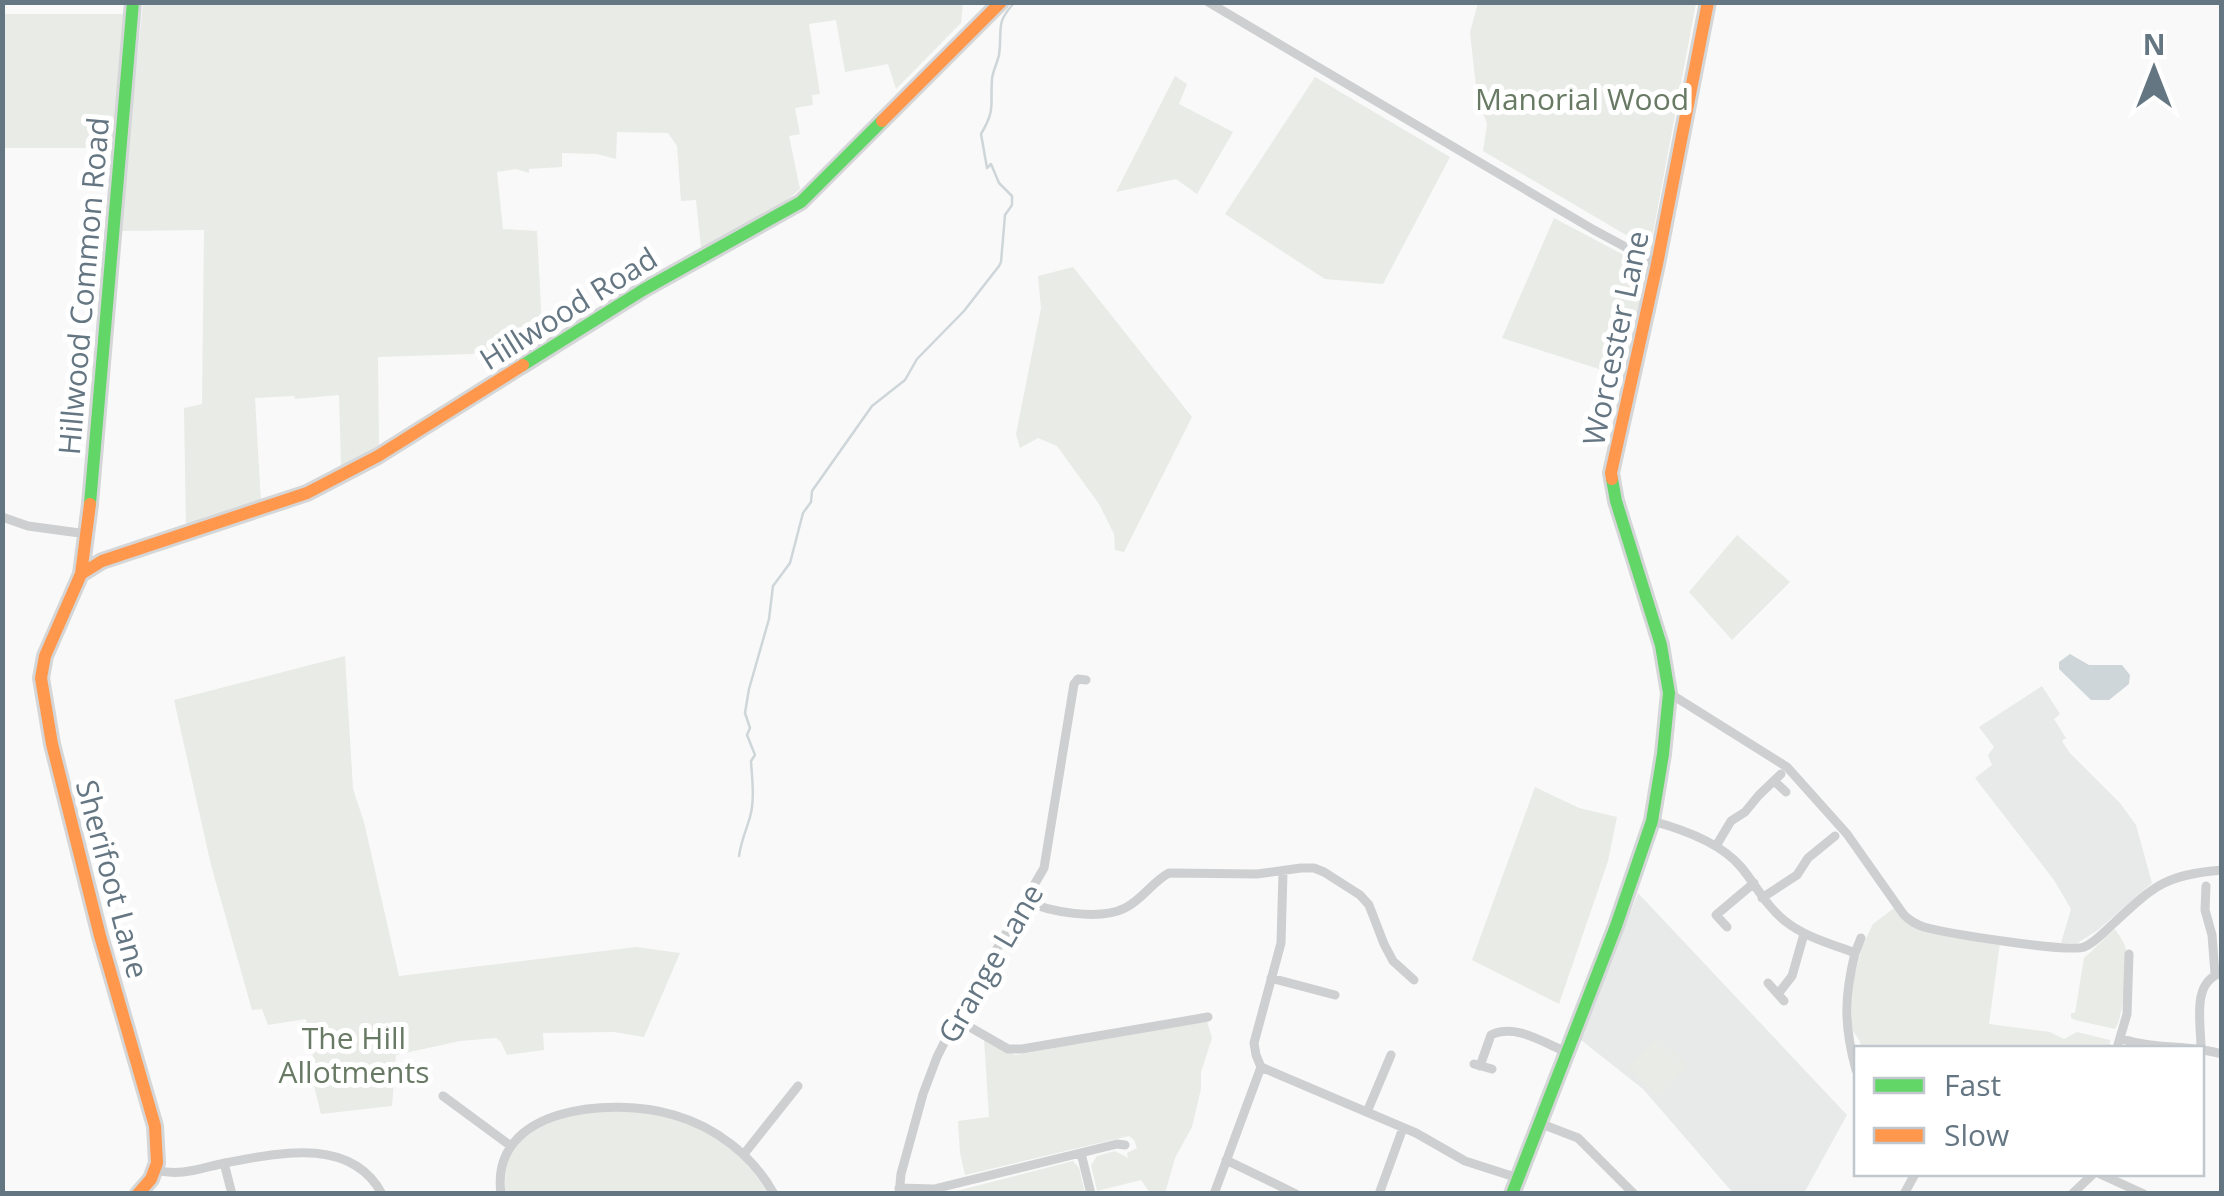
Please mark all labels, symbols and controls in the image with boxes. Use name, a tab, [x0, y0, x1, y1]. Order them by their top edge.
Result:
north arrow	[2104, 20, 2204, 120]
text: N	[2143, 25, 2165, 63]
park label: Manorial Wood	[1475, 78, 1689, 119]
street label: Hillwood Common Road	[48, 116, 118, 456]
street label: Worcester Lane	[1572, 227, 1658, 449]
street label: Hillwood Road	[472, 237, 664, 379]
street label: Sherifoot Lane	[67, 775, 159, 983]
street label: Grange Lane	[928, 876, 1052, 1050]
park label: The Hill Allotments	[279, 1017, 429, 1092]
legend	[1854, 1046, 2204, 1176]
text: Fast	[1944, 1064, 2001, 1105]
text: Slow	[1944, 1114, 2009, 1155]

